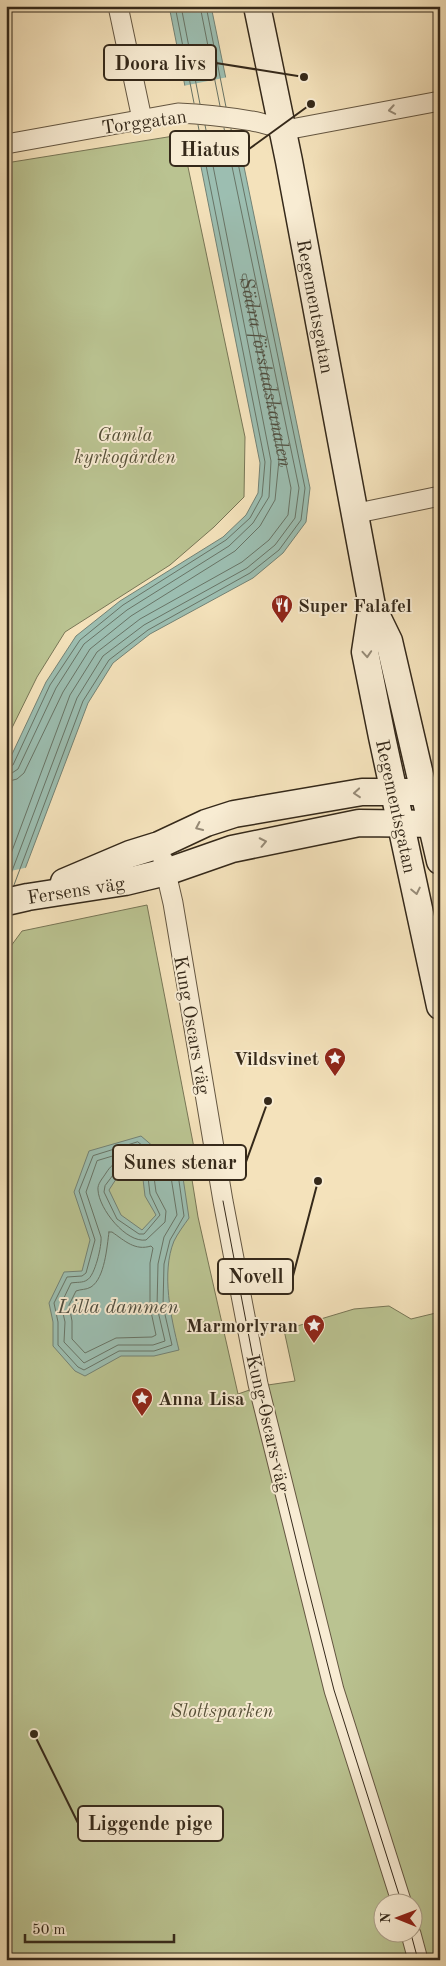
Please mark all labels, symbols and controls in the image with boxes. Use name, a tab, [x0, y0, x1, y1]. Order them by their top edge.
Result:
callout: Doora livs	[104, 45, 216, 80]
text: Doora livs	[114, 55, 206, 75]
one-way arrow	[387, 105, 396, 115]
street label: Torggatan	[101, 108, 188, 139]
callout: Hiatus	[170, 131, 249, 166]
text: Hiatus	[180, 141, 240, 161]
street label: Regementsgatan	[292, 238, 335, 375]
water label: Södra förstadskanalen	[235, 275, 294, 469]
park label: Gamla kyrkogården	[74, 427, 176, 468]
restaurant icon: Super Falafel	[270, 593, 294, 624]
place label: Super Falafel	[298, 598, 412, 617]
one-way arrow	[361, 651, 372, 659]
street label: Regementsgatan	[371, 738, 418, 875]
one-way arrow	[353, 787, 361, 798]
one-way arrow	[195, 820, 204, 831]
one-way arrow	[258, 838, 267, 848]
street label: Fersens väg	[26, 875, 127, 909]
one-way arrow	[410, 887, 421, 896]
street label: Kung Oscars väg	[169, 955, 212, 1097]
place icon: Vildsvinet	[323, 1046, 347, 1077]
place label: Vildsvinet	[234, 1051, 319, 1070]
callout: Sunes stenar	[113, 1145, 246, 1180]
text: Sunes stenar	[123, 1154, 237, 1174]
callout: Novell	[218, 1259, 293, 1294]
text: Novell	[228, 1268, 284, 1288]
water label: Lilla dammen	[56, 1298, 179, 1318]
place icon: Marmorlyran	[302, 1313, 326, 1344]
place label: Marmorlyran	[186, 1318, 298, 1337]
street label: Kung Oscars väg	[241, 1353, 292, 1495]
place icon: Anna Lisa	[130, 1386, 154, 1417]
place label: Anna Lisa	[158, 1391, 245, 1410]
park label: Slottsparken	[171, 1703, 274, 1722]
callout: Liggende pige	[78, 1806, 223, 1841]
text: Liggende pige	[87, 1815, 213, 1835]
north arrow	[374, 1894, 424, 1944]
scale bar	[25, 1911, 174, 1943]
text: N	[379, 1912, 393, 1923]
text: 50 m	[32, 1923, 66, 1938]

